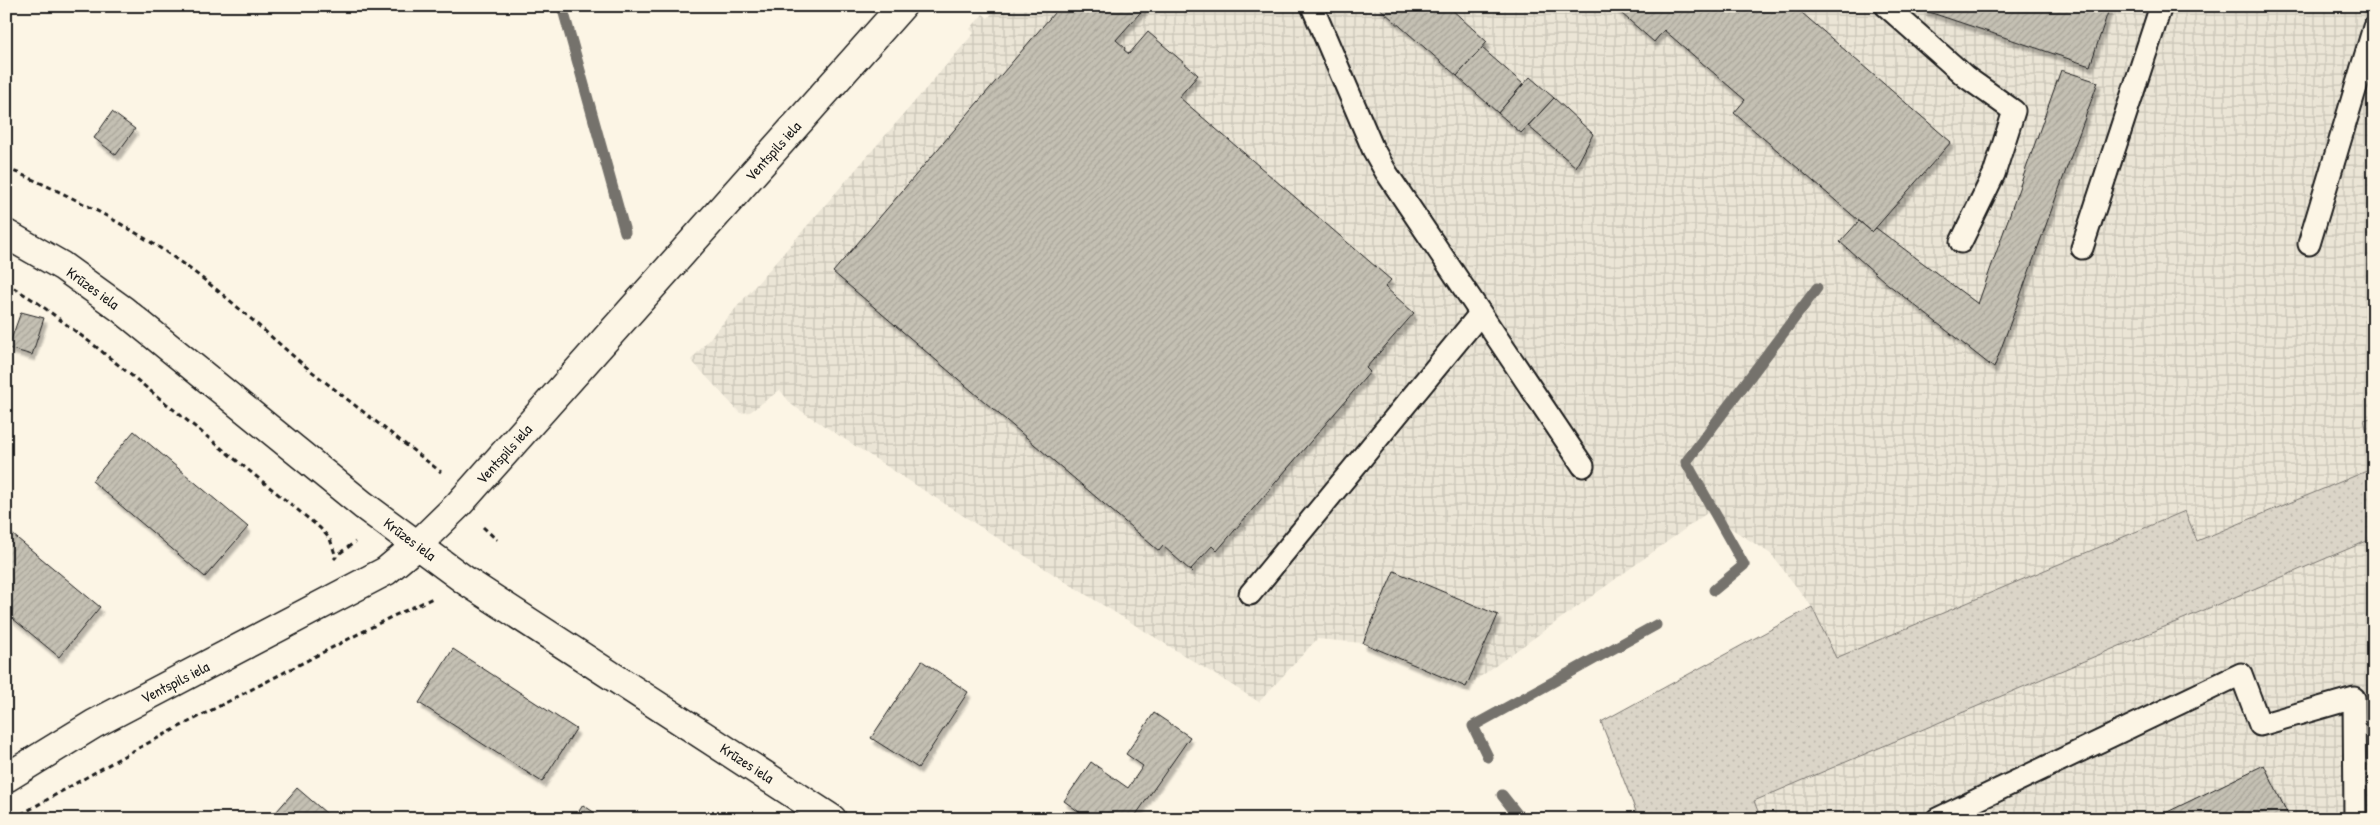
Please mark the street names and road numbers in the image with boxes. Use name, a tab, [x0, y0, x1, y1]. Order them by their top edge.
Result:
street label: Ventspils iela	[740, 116, 806, 186]
street label: Krūzes iela	[62, 262, 124, 314]
street label: Ventspils iela	[471, 419, 537, 489]
street label: Krūzes iela	[380, 512, 441, 566]
street label: Ventspils iela	[137, 656, 213, 708]
street label: Krūzes iela	[716, 738, 778, 788]

